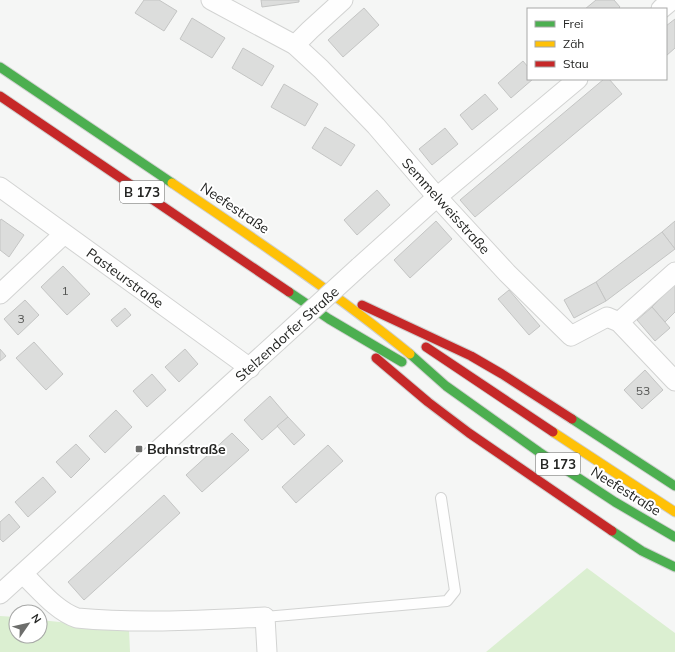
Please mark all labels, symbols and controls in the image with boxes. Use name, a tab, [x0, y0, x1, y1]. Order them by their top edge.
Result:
legend	[527, 8, 667, 80]
text: Frei	[563, 16, 583, 31]
text: Zäh	[563, 36, 584, 51]
text: Stau	[563, 56, 589, 71]
street label: Semmelweisstraße	[398, 154, 494, 258]
street label: Neefestraße	[197, 178, 273, 238]
road number: B 173	[120, 181, 164, 203]
street label: Pasteurstraße	[83, 244, 167, 312]
house number: 1	[61, 283, 69, 298]
street label: Stelzendorfer Straße	[231, 283, 343, 385]
house number: 3	[17, 311, 25, 326]
house number: 53	[636, 383, 650, 398]
place label: Bahnstraße	[147, 440, 226, 458]
marker: Bahnstraße	[134, 444, 144, 454]
road number: B 173	[536, 453, 580, 475]
street label: Neefestraße	[588, 462, 664, 520]
north arrow	[8, 604, 48, 644]
text: N	[28, 611, 44, 626]

